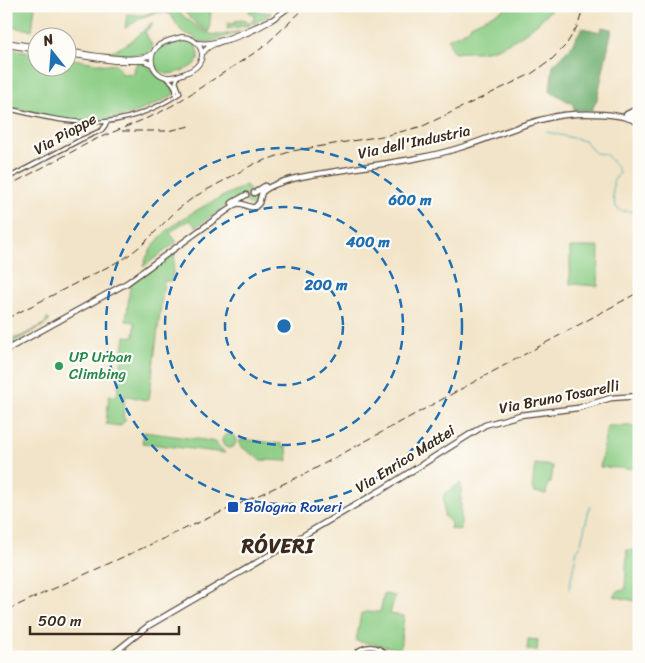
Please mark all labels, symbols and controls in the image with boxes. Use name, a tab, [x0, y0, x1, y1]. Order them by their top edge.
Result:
text: N	[39, 27, 57, 54]
north arrow	[28, 28, 78, 78]
street label: Via Pioppe	[29, 106, 102, 162]
street label: Via dell'Industria	[355, 117, 473, 167]
text: 600 m	[388, 187, 432, 213]
text: 400 m	[345, 229, 390, 255]
text: 200 m	[303, 272, 348, 298]
centre of rings	[275, 317, 293, 335]
place label: UP Urban Climbing	[69, 344, 132, 387]
marker: UP Urban Climbing	[53, 360, 65, 372]
street label: Via Bruno Tosarelli	[497, 372, 622, 421]
street label: Via Enrico Mattei	[350, 417, 461, 500]
place label: Bologna Roveri	[244, 494, 343, 520]
marker: Bologna Roveri	[226, 500, 240, 514]
district label: RÓVERI	[241, 529, 315, 564]
scale bar	[30, 603, 179, 635]
text: 500 m	[38, 608, 82, 634]

